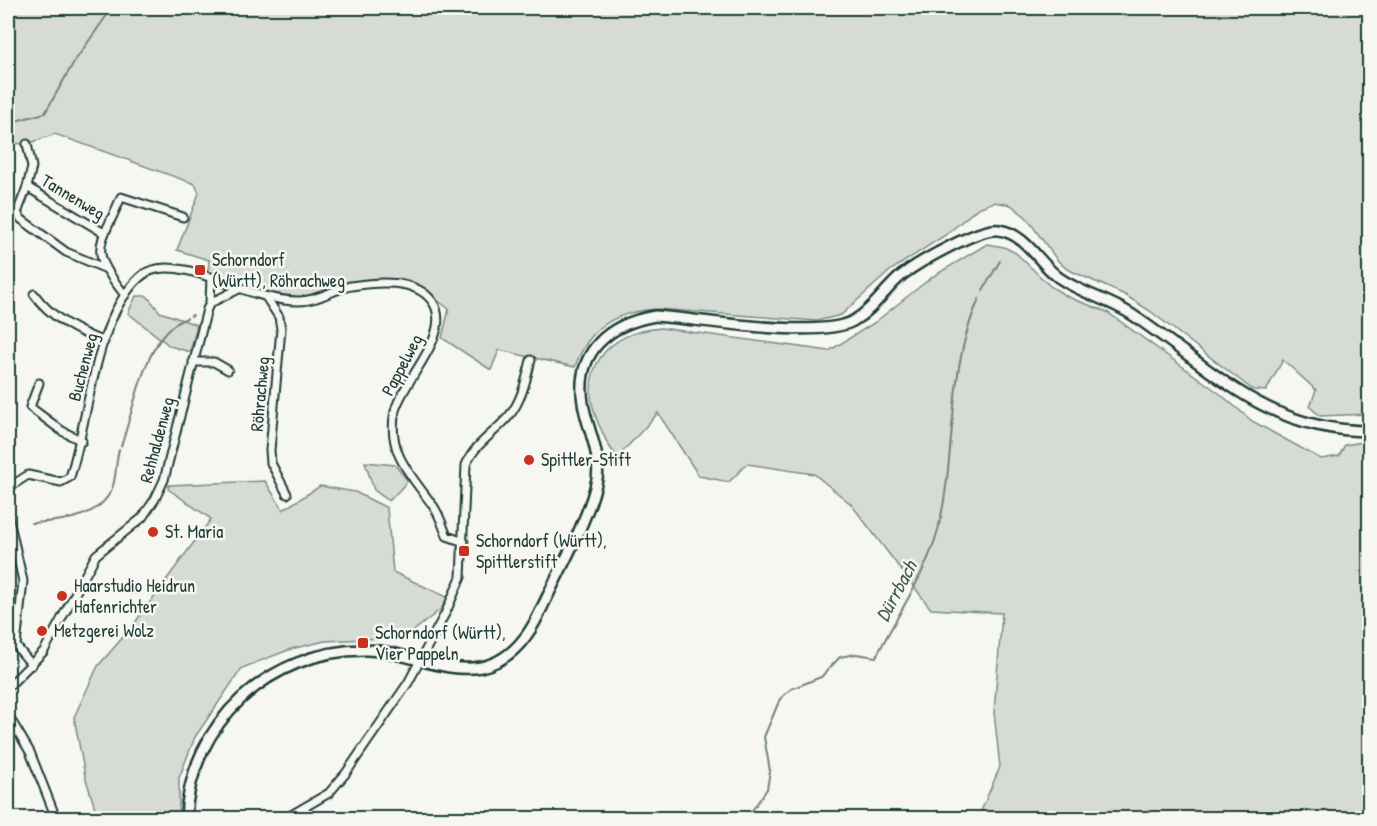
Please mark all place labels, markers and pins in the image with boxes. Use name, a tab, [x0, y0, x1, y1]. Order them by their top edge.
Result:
place label: Schorndorf (Württ), Röhrachweg	[212, 247, 345, 293]
marker: Schorndorf (Württ), Röhrachweg	[193, 263, 207, 277]
place label: Spittler-Stift	[541, 447, 631, 472]
marker: Spittler-Stift	[522, 453, 536, 467]
place label: St. Maria	[165, 519, 223, 544]
marker: St. Maria	[146, 525, 160, 539]
place label: Schorndorf (Württ), Spittlerstift	[476, 528, 607, 574]
marker: Schorndorf (Württ), Spittlerstift	[457, 544, 471, 558]
place label: Haarstudio Heidrun Hafenrichter	[74, 573, 195, 619]
marker: Haarstudio Heidrun Hafenrichter	[55, 589, 69, 603]
place label: Metzgerei Wolz	[54, 618, 154, 643]
place label: Schorndorf (Württ), Vier Pappeln	[375, 620, 506, 666]
marker: Metzgerei Wolz	[35, 624, 49, 638]
marker: Schorndorf (Württ), Vier Pappeln	[356, 636, 370, 650]

